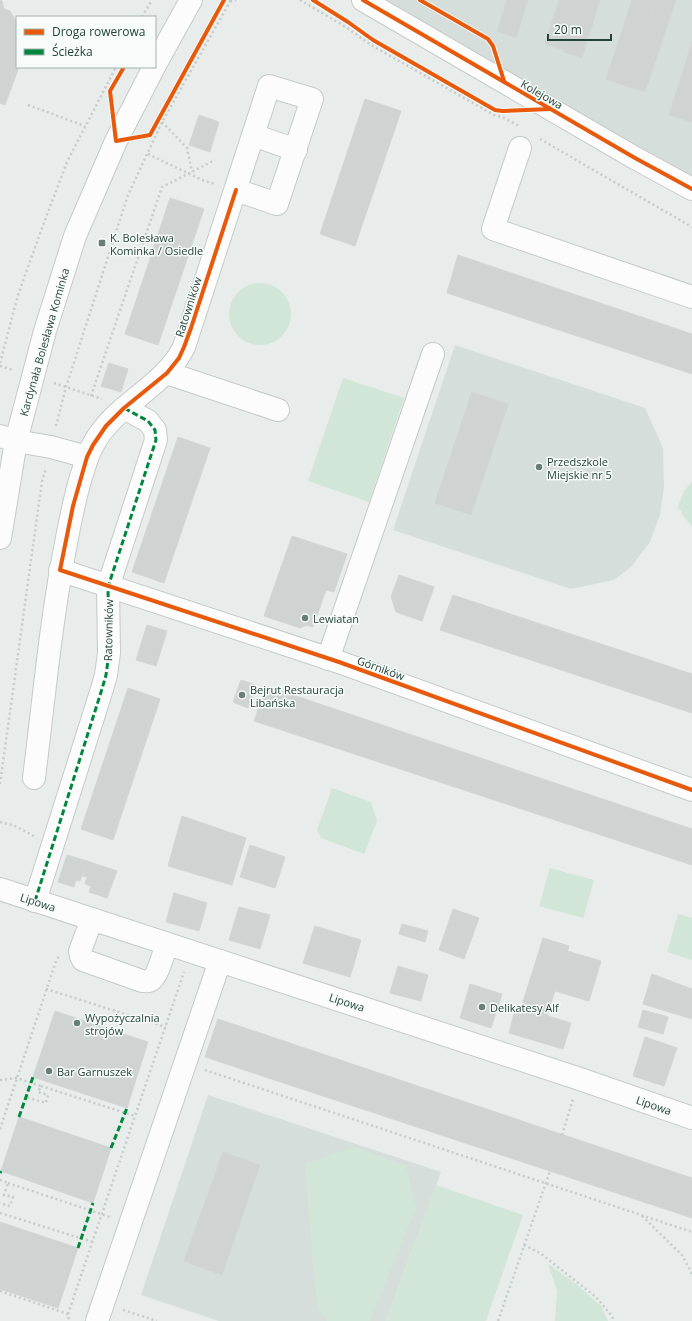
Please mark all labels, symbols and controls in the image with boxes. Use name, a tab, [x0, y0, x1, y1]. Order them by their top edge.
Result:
legend	[16, 16, 156, 68]
scale bar	[548, 16, 611, 42]
text: 20 m	[554, 21, 582, 38]
text: Droga rowerowa	[52, 23, 145, 40]
text: Ścieżka	[52, 43, 93, 60]
street label: Kolejowa	[518, 76, 566, 112]
place label: K. Bolesława Kominka / Osiedle	[110, 230, 203, 258]
marker: K. Bolesława Kominka / Osiedle	[97, 238, 107, 248]
street label: Kardynała Bolesława Kominka	[16, 266, 72, 418]
street label: Ratowników	[171, 275, 205, 339]
place label: Przedszkole Miejskie nr 5	[547, 454, 612, 482]
marker: Przedszkole Miejskie nr 5	[534, 462, 544, 472]
street label: Ratowników	[100, 598, 116, 661]
place label: Lewiatan	[313, 611, 359, 626]
marker: Lewiatan	[300, 613, 310, 623]
street label: Górników	[355, 652, 407, 684]
place label: Bejrut Restauracja Libańska	[250, 682, 344, 710]
marker: Bejrut Restauracja Libańska	[237, 690, 247, 700]
street label: Lipowa	[18, 889, 58, 915]
street label: Lipowa	[327, 989, 367, 1015]
place label: Delikatesy Alf	[490, 1000, 560, 1015]
marker: Delikatesy Alf	[477, 1002, 487, 1012]
place label: Wypożyczalnia strojów	[85, 1010, 160, 1038]
marker: Wypożyczalnia strojów	[72, 1018, 82, 1028]
place label: Bar Garnuszek	[57, 1064, 132, 1079]
marker: Bar Garnuszek	[44, 1066, 54, 1076]
street label: Lipowa	[634, 1092, 674, 1118]

